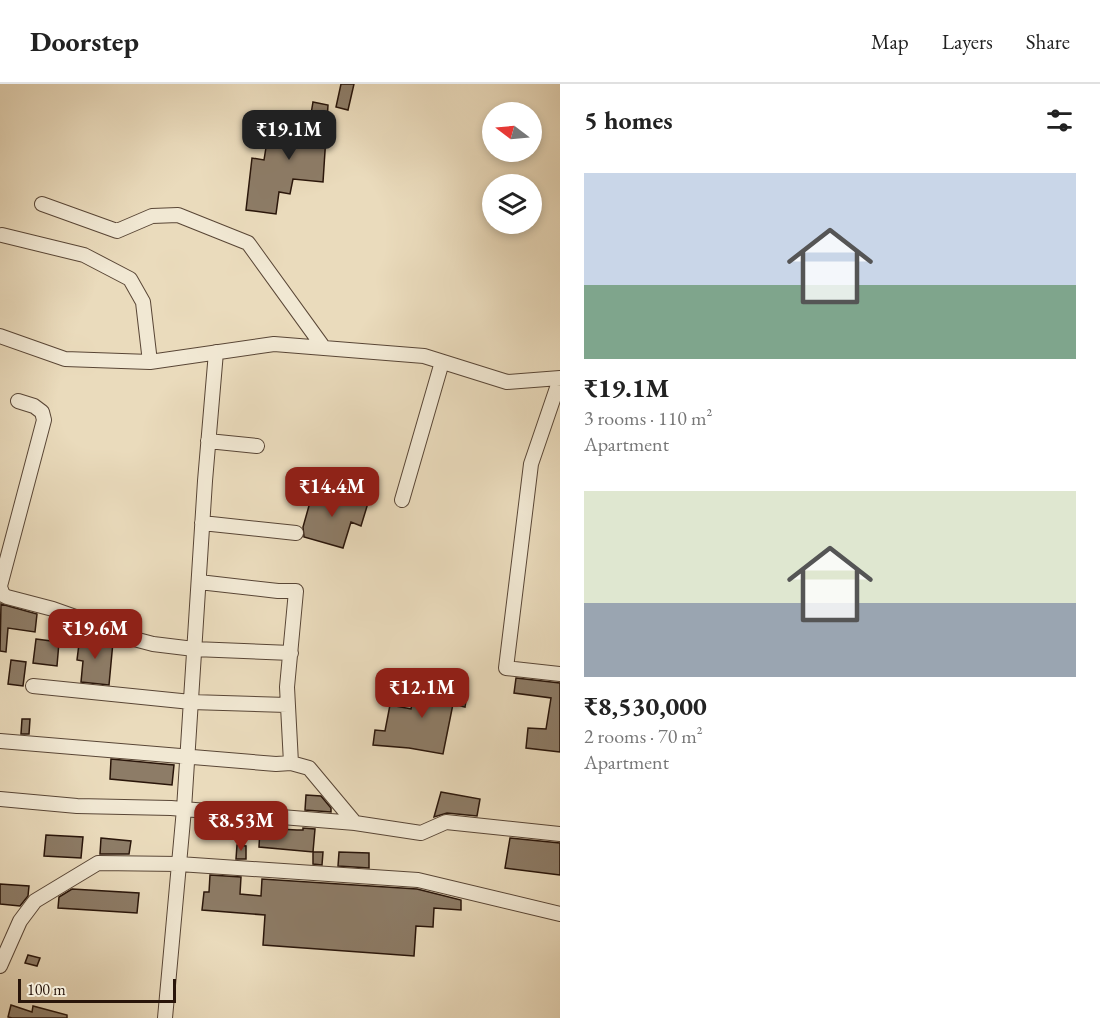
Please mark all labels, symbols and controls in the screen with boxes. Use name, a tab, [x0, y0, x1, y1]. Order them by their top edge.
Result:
text: Doorstep	[30, 23, 139, 59]
text: Map	[871, 28, 909, 55]
text: Layers	[942, 28, 993, 55]
text: Share	[1026, 28, 1070, 55]
north arrow	[482, 102, 542, 162]
map controls	[482, 102, 542, 234]
text: 5 homes	[584, 103, 673, 137]
icon: filters	[1043, 104, 1076, 137]
pin: ₹19.1M	[240, 110, 338, 161]
text: ₹19.1M	[256, 116, 322, 142]
button: layers	[482, 174, 542, 234]
icon: home	[776, 212, 884, 320]
text: ₹19.1M	[584, 371, 669, 405]
text: 3 rooms · 110 m²	[584, 405, 712, 431]
text: Apartment	[584, 431, 669, 457]
pin: ₹14.4M	[283, 467, 381, 518]
text: ₹14.4M	[299, 473, 365, 499]
icon: home	[776, 530, 884, 638]
pin: ₹19.6M	[46, 609, 144, 660]
text: ₹19.6M	[62, 615, 128, 641]
pin: ₹12.1M	[373, 668, 471, 719]
text: ₹12.1M	[389, 674, 455, 700]
text: ₹8,530,000	[584, 689, 707, 723]
text: 2 rooms · 70 m²	[584, 723, 703, 749]
text: Apartment	[584, 749, 669, 775]
pin: ₹8.53M	[192, 801, 290, 852]
text: ₹8.53M	[208, 807, 274, 833]
scale bar	[18, 976, 176, 1004]
text: 100 m	[27, 979, 66, 1000]

